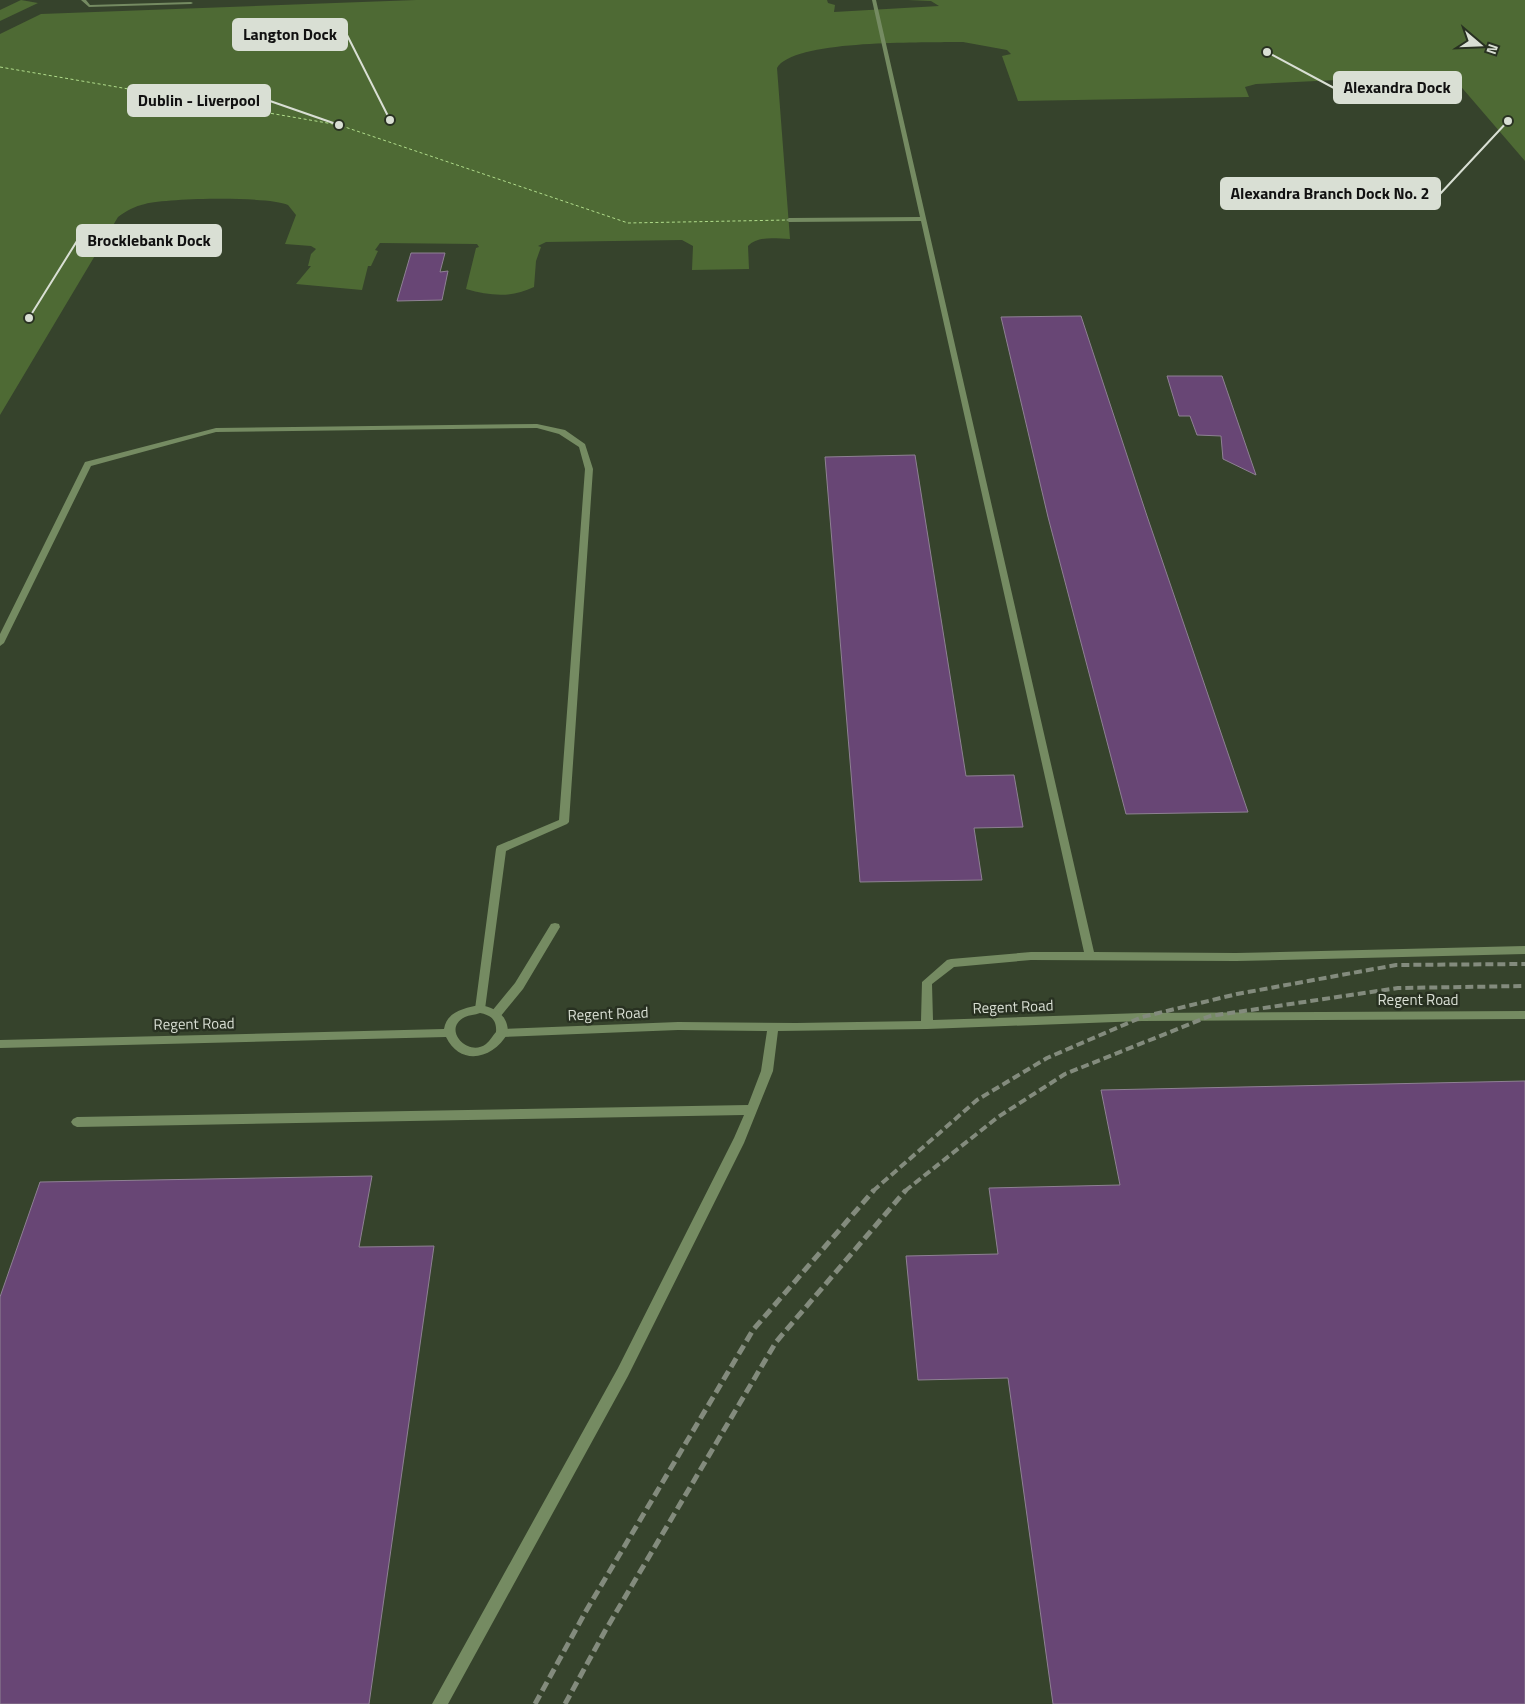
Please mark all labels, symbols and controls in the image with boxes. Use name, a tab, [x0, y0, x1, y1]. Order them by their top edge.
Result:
callout: Langton Dock	[233, 19, 347, 50]
north arrow	[1455, 20, 1505, 70]
text: Langton Dock	[243, 22, 338, 46]
text: N	[1481, 41, 1504, 57]
callout: Alexandra Dock	[1334, 72, 1461, 103]
text: Alexandra Dock	[1343, 75, 1451, 99]
callout: Dublin - Liverpool	[128, 85, 270, 116]
text: Dublin - Liverpool	[138, 88, 260, 112]
callout: Alexandra Branch Dock No. 2	[1221, 178, 1440, 209]
text: Alexandra Branch Dock No. 2	[1230, 181, 1430, 205]
callout: Brocklebank Dock	[77, 225, 221, 256]
text: Brocklebank Dock	[87, 228, 212, 252]
street label: Regent Road	[1377, 988, 1459, 1011]
street label: Regent Road	[972, 994, 1054, 1019]
street label: Regent Road	[567, 1001, 649, 1026]
street label: Regent Road	[153, 1011, 235, 1036]

